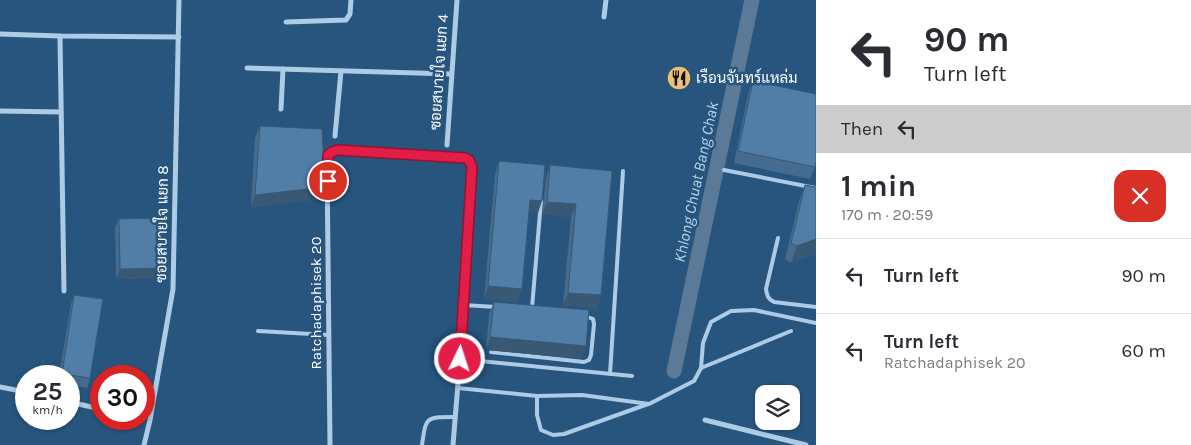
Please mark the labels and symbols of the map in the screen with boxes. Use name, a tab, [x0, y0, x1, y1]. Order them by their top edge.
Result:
street label: ซอยสบายใจ แยก 4	[425, 13, 452, 131]
restaurant icon: เรือนจันทร์แหล่ม	[666, 65, 692, 91]
place label: เรือนจันทร์แหล่ม	[696, 68, 797, 87]
water label: Khlong Chuat Bang Chak	[670, 99, 722, 264]
pin	[307, 160, 349, 202]
street label: ซอยสบายใจ แยก 8	[151, 165, 172, 283]
street label: Ratchadaphisek 20	[307, 237, 325, 369]
position arrow	[433, 332, 485, 384]
speed limit sign: 30	[90, 365, 155, 430]

